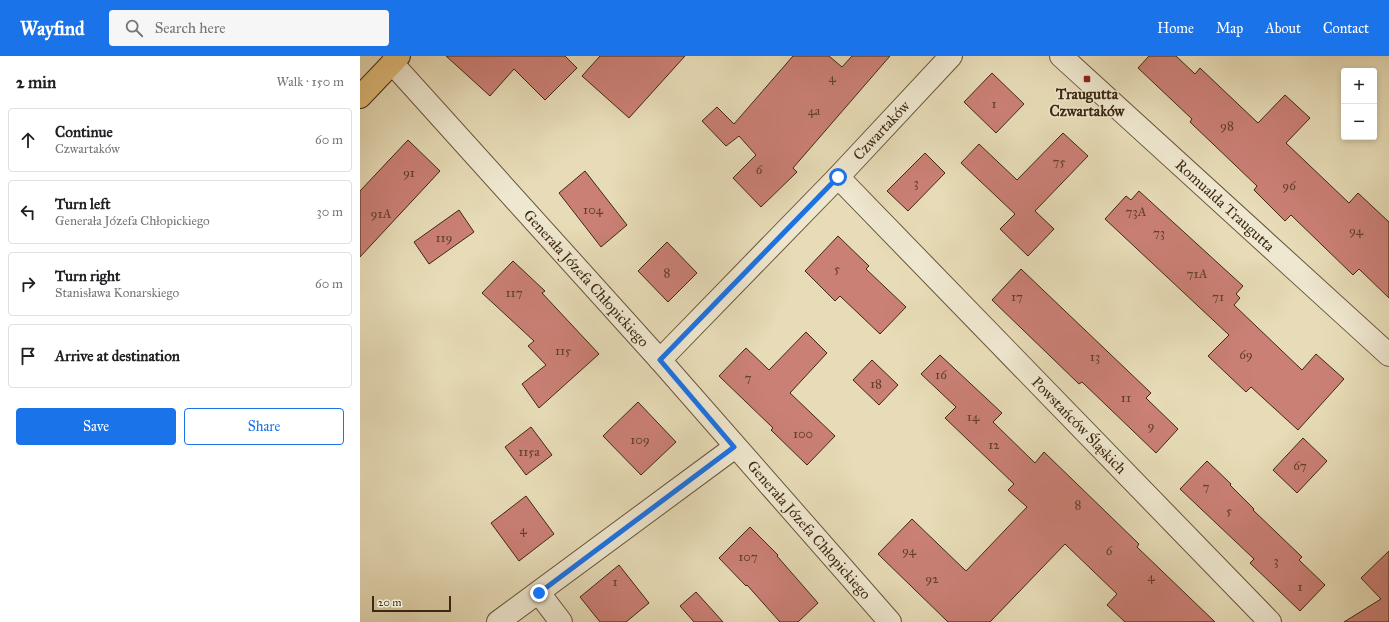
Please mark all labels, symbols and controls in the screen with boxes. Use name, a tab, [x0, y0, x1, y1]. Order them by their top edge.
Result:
search box	[109, 10, 389, 46]
text: Wayfind	[20, 17, 85, 40]
icon: search	[123, 17, 145, 39]
text: Search here	[155, 19, 226, 37]
text: Home	[1157, 20, 1194, 37]
text: Map	[1216, 20, 1243, 37]
text: About	[1265, 20, 1301, 37]
text: Contact	[1323, 20, 1369, 37]
map controls	[1341, 68, 1377, 140]
button: +	[1341, 68, 1377, 104]
house number: 4	[828, 70, 836, 86]
text: 2 min	[16, 72, 56, 93]
text: Walk · 150 m	[276, 74, 344, 90]
marker: Traugutta Czwartaków	[1082, 74, 1092, 84]
place label: Traugutta Czwartaków	[1050, 85, 1126, 120]
house number: 1	[991, 96, 997, 112]
street label: Czwartaków	[849, 97, 914, 164]
house number: 4a	[808, 103, 821, 119]
button: −	[1341, 104, 1377, 140]
house number: 98	[1220, 118, 1234, 134]
text: Continue	[55, 123, 113, 141]
icon: ahead	[17, 129, 39, 151]
text: 60 m	[315, 132, 343, 148]
text: Czwartaków	[55, 141, 120, 157]
house number: 75	[1053, 154, 1065, 170]
street label: Romualda Traugutta	[1172, 156, 1279, 256]
house number: 6	[756, 162, 763, 178]
house number: 91	[403, 165, 415, 181]
route start	[829, 168, 847, 186]
house number: 3	[913, 175, 919, 191]
house number: 96	[1282, 178, 1296, 194]
text: Turn left	[55, 195, 111, 213]
icon: left	[17, 201, 39, 223]
house number: 104	[583, 202, 604, 218]
text: 30 m	[317, 204, 343, 220]
house number: 73A	[1126, 204, 1147, 220]
house number: 91A	[371, 206, 392, 222]
street label: Generała Józefa Chłopickiego	[520, 206, 653, 351]
text: Generała Józefa Chłopickiego	[55, 213, 210, 229]
house number: 94	[1349, 223, 1364, 239]
house number: 73	[1153, 225, 1165, 241]
house number: 119	[435, 230, 453, 246]
house number: 5	[834, 261, 840, 277]
house number: 8	[664, 265, 671, 281]
house number: 71A	[1187, 266, 1208, 282]
text: Turn right	[55, 267, 120, 285]
icon: right	[17, 273, 39, 295]
text: 60 m	[315, 276, 343, 292]
text: Stanisława Konarskiego	[55, 285, 179, 301]
house number: 117	[505, 285, 523, 301]
house number: 17	[1011, 289, 1023, 305]
house number: 71	[1212, 289, 1224, 305]
house number: 115	[555, 343, 571, 359]
icon: arrive	[17, 345, 39, 367]
text: Arrive at destination	[55, 347, 180, 365]
house number: 69	[1239, 347, 1253, 363]
house number: 13	[1090, 349, 1100, 365]
house number: 16	[935, 367, 947, 383]
house number: 7	[745, 370, 752, 386]
street label: Powstańców Śląskich	[1028, 373, 1131, 478]
house number: 18	[870, 376, 882, 392]
house number: 11	[1121, 390, 1131, 406]
button: Save	[16, 408, 176, 445]
button: Share	[184, 408, 344, 445]
house number: 14	[967, 409, 980, 425]
house number: 9	[1148, 418, 1155, 434]
house number: 100	[793, 426, 813, 442]
house number: 109	[630, 432, 650, 448]
house number: 12	[988, 437, 1000, 453]
house number: 115a	[518, 444, 540, 460]
street label: Generała Józefa Chłopickiego	[743, 457, 875, 603]
house number: 67	[1293, 458, 1307, 474]
house number: 7	[1203, 479, 1210, 495]
house number: 8	[1075, 497, 1082, 513]
house number: 5	[1226, 503, 1232, 519]
house number: 4	[519, 522, 527, 538]
house number: 94	[902, 543, 917, 559]
house number: 6	[1106, 543, 1113, 559]
house number: 107	[738, 549, 758, 565]
house number: 3	[1273, 553, 1279, 569]
house number: 4	[1147, 569, 1155, 585]
house number: 92	[925, 571, 939, 587]
house number: 1	[612, 574, 618, 590]
house number: 1	[1297, 579, 1303, 595]
route end	[530, 584, 548, 602]
scale bar	[372, 594, 451, 613]
text: 20 m	[378, 596, 401, 609]

